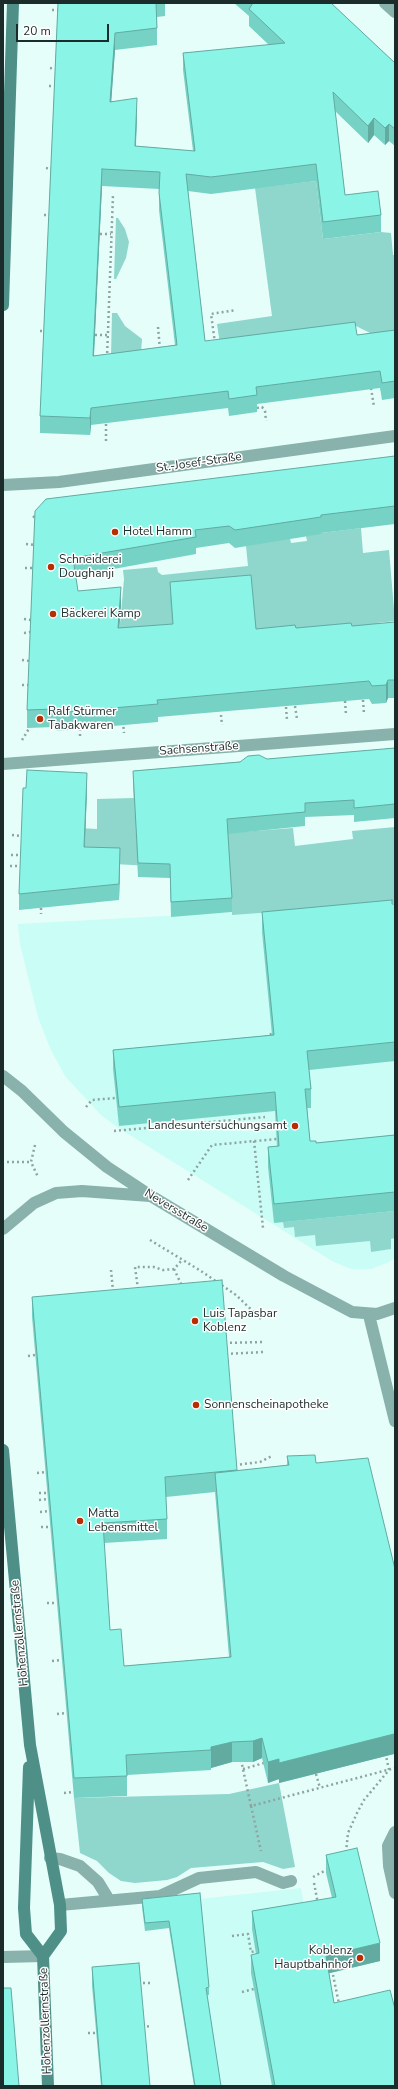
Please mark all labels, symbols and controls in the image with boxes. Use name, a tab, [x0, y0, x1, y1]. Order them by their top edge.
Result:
scale bar	[18, 16, 111, 42]
text: 20 m	[23, 23, 51, 39]
street label: St.-Josef-Straße	[155, 450, 243, 476]
place label: Hotel Hamm	[123, 525, 192, 539]
marker: Hotel Hamm	[110, 527, 120, 537]
place label: Schneiderei Doughanji	[59, 553, 122, 581]
marker: Schneiderei Doughanji	[46, 562, 56, 572]
place label: Bäckerei Kamp	[61, 607, 141, 621]
marker: Bäckerei Kamp	[48, 609, 58, 619]
place label: Ralf Stürmer Tabakwaren	[48, 705, 116, 733]
marker: Ralf Stürmer Tabakwaren	[35, 714, 45, 724]
street label: Sachsenstraße	[159, 739, 239, 759]
place label: Landesuntersuchungsamt	[148, 1119, 287, 1133]
marker: Landesuntersuchungsamt	[290, 1121, 300, 1131]
street label: Neversstraße	[141, 1186, 211, 1236]
place label: Luis Tapasbar Koblenz	[203, 1307, 277, 1335]
marker: Luis Tapasbar Koblenz	[190, 1316, 200, 1326]
place label: Sonnenscheinapotheke	[204, 1398, 329, 1412]
marker: Sonnenscheinapotheke	[191, 1400, 201, 1410]
place label: Matta Lebensmittel	[88, 1507, 158, 1535]
marker: Matta Lebensmittel	[75, 1516, 85, 1526]
street label: Hohenzollernstraße	[8, 1579, 32, 1687]
place label: Koblenz Hauptbahnhof	[274, 1944, 352, 1972]
marker: Koblenz Hauptbahnhof	[355, 1953, 365, 1963]
street label: Hohenzollernstraße	[37, 1967, 55, 2075]

